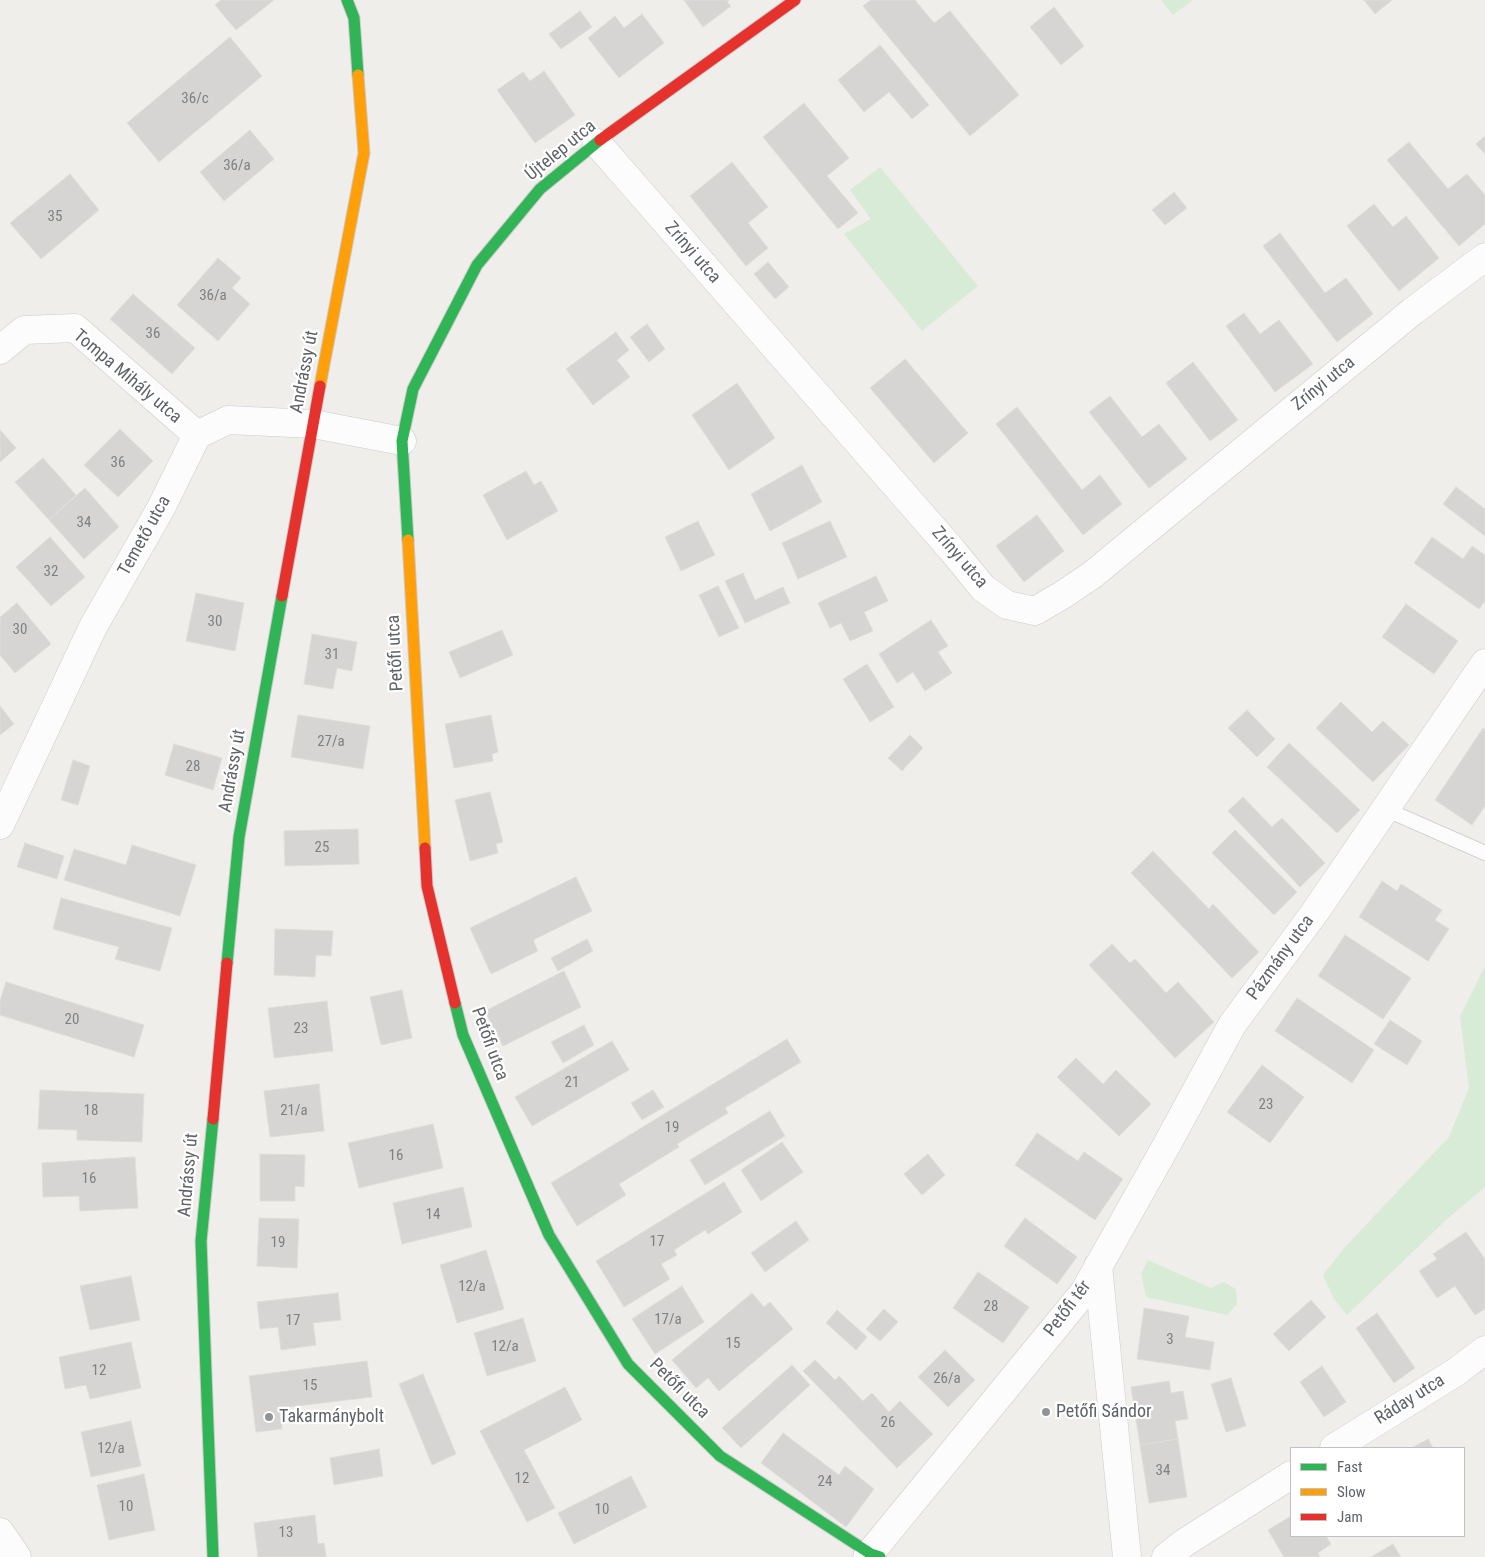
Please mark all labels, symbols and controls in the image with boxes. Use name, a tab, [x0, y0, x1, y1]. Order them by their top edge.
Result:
house number: 36/c	[181, 90, 209, 108]
street label: Újtelep utca	[521, 116, 601, 186]
house number: 36/a	[223, 157, 251, 175]
house number: 35	[48, 208, 62, 226]
street label: Zrínyi utca	[659, 218, 725, 288]
house number: 36/a	[199, 287, 227, 305]
house number: 36	[146, 325, 160, 343]
street label: Tompa Mihály utca	[69, 326, 185, 428]
street label: Andrássy út	[286, 329, 324, 415]
street label: Zrínyi utca	[1288, 352, 1360, 416]
house number: 36	[111, 454, 125, 472]
street label: Temető utca	[114, 492, 176, 580]
house number: 34	[77, 514, 91, 532]
street label: Zrínyi utca	[926, 523, 992, 593]
house number: 32	[44, 563, 58, 581]
house number: 30	[208, 613, 222, 631]
street label: Petőfi utca	[383, 614, 409, 692]
house number: 30	[13, 621, 27, 639]
house number: 31	[325, 646, 339, 664]
street label: Andrássy út	[215, 728, 251, 814]
house number: 27/a	[317, 733, 345, 751]
house number: 28	[186, 758, 200, 776]
house number: 25	[315, 839, 329, 857]
street label: Pázmány utca	[1243, 911, 1319, 1005]
street label: Petőfi utca	[466, 1004, 512, 1084]
house number: 20	[65, 1011, 79, 1029]
house number: 23	[294, 1020, 308, 1038]
house number: 21	[565, 1074, 579, 1092]
house number: 23	[1259, 1096, 1273, 1114]
house number: 18	[84, 1102, 98, 1120]
house number: 21/a	[280, 1102, 308, 1120]
house number: 19	[665, 1119, 679, 1137]
street label: Andrássy út	[175, 1132, 203, 1218]
house number: 16	[389, 1147, 403, 1165]
house number: 16	[82, 1170, 96, 1188]
house number: 14	[426, 1206, 440, 1224]
house number: 17	[650, 1233, 664, 1251]
house number: 19	[271, 1234, 285, 1252]
street label: Petőfi tér	[1040, 1277, 1096, 1341]
house number: 12/a	[458, 1278, 486, 1296]
house number: 28	[984, 1298, 998, 1316]
house number: 17/a	[654, 1311, 682, 1329]
house number: 17	[286, 1312, 300, 1330]
house number: 3	[1166, 1331, 1174, 1349]
house number: 15	[726, 1335, 740, 1353]
house number: 12/a	[491, 1338, 519, 1356]
street label: Petőfi utca	[644, 1354, 714, 1424]
house number: 12	[92, 1362, 106, 1380]
house number: 26/a	[933, 1370, 961, 1388]
street label: Ráday utca	[1371, 1370, 1449, 1430]
house number: 15	[303, 1377, 317, 1395]
place label: Petőfi Sándor	[1056, 1401, 1152, 1423]
place label: Takarmánybolt	[279, 1406, 384, 1428]
marker: Petőfi Sándor	[1040, 1406, 1052, 1418]
marker: Takarmánybolt	[263, 1411, 275, 1423]
house number: 26	[881, 1414, 895, 1432]
house number: 12/a	[97, 1440, 125, 1458]
legend	[1290, 1447, 1465, 1537]
text: Fast	[1337, 1458, 1362, 1476]
house number: 34	[1156, 1462, 1170, 1480]
house number: 12	[515, 1470, 529, 1488]
house number: 24	[818, 1473, 832, 1491]
text: Slow	[1337, 1483, 1366, 1501]
house number: 10	[119, 1498, 133, 1516]
house number: 10	[595, 1501, 609, 1519]
text: Jam	[1337, 1508, 1363, 1526]
house number: 13	[279, 1524, 293, 1542]

